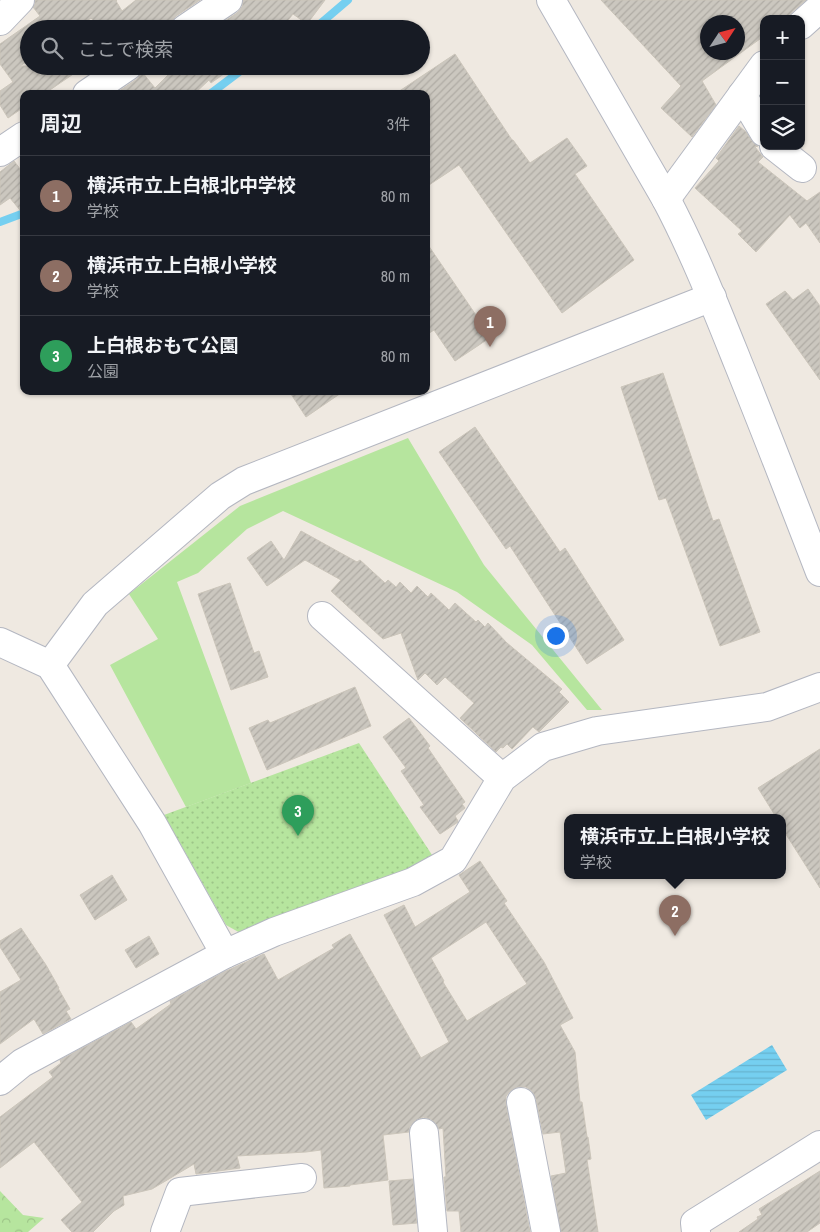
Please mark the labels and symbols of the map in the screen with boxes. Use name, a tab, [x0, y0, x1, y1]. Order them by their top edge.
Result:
north arrow	[700, 15, 745, 60]
pin: 1	[474, 306, 506, 347]
your location	[543, 623, 569, 649]
pin: 3	[282, 795, 314, 836]
pin: 2	[659, 895, 691, 936]

